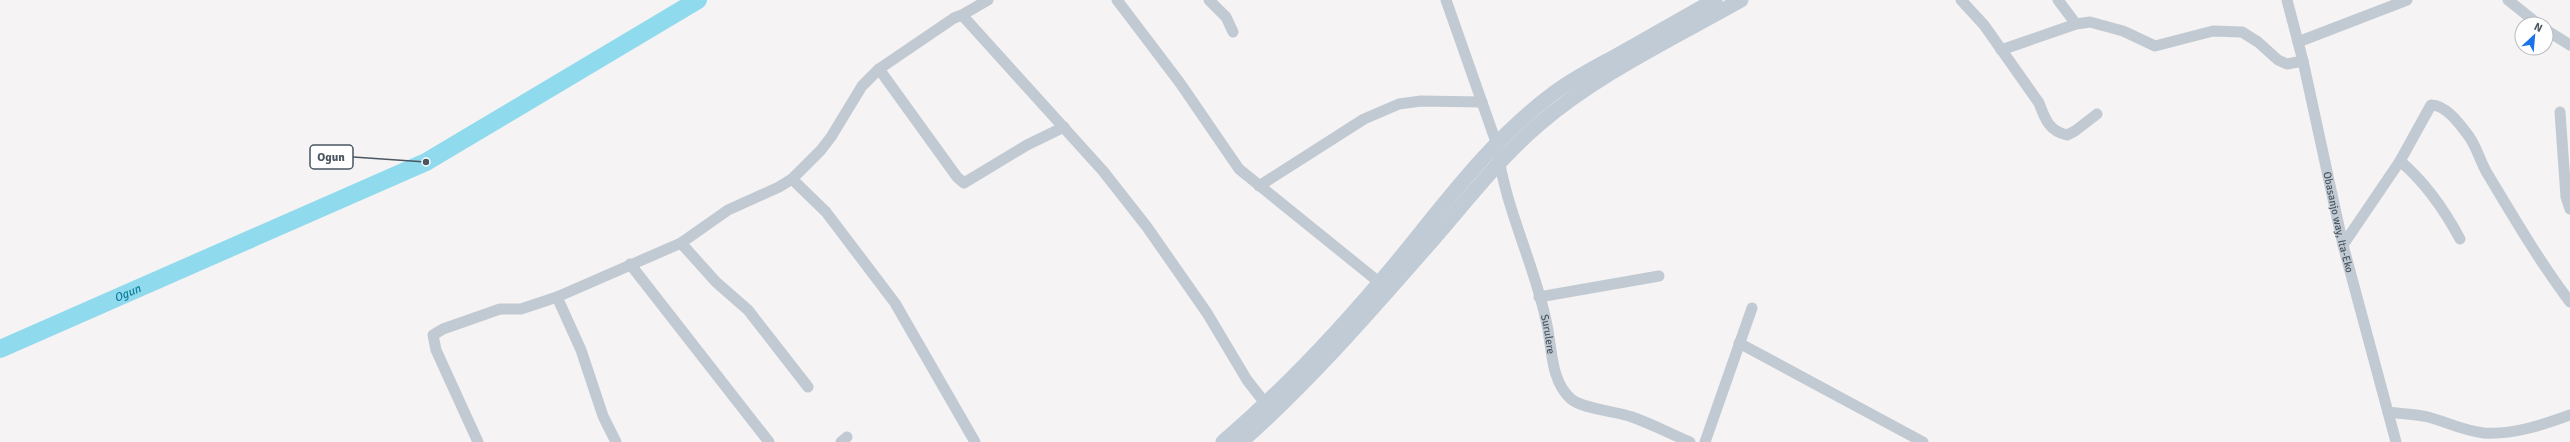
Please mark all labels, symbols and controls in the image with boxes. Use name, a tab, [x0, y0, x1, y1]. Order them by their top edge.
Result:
north arrow	[2514, 16, 2554, 56]
text: N	[2532, 20, 2544, 35]
callout: Ogun	[310, 145, 353, 169]
text: Ogun	[317, 150, 345, 165]
street label: Obasanjo way, Ita-Eko	[2321, 170, 2357, 274]
water label: Ogun	[112, 281, 143, 305]
street label: Surulere	[1538, 313, 1558, 355]

